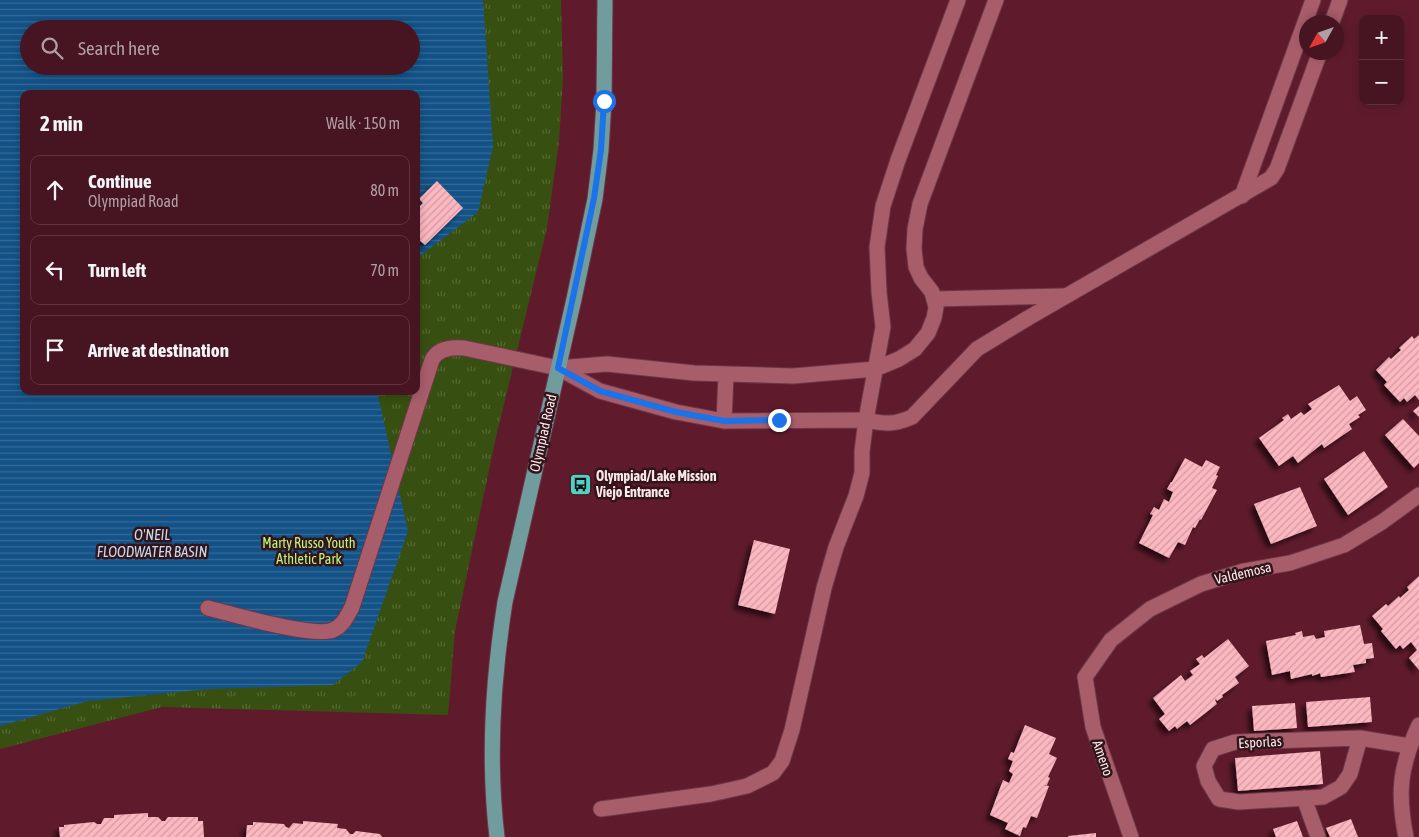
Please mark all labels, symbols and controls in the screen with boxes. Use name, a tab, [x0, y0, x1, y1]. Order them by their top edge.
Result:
north arrow	[1299, 15, 1344, 60]
map controls	[1359, 15, 1404, 105]
button: +	[1359, 15, 1404, 60]
search box	[20, 20, 420, 75]
icon: search	[38, 34, 66, 62]
text: Search here	[78, 37, 160, 59]
button: −	[1359, 60, 1404, 105]
route start	[593, 90, 616, 113]
text: 2 min	[40, 111, 83, 135]
text: Walk · 150 m	[326, 114, 400, 132]
text: Continue	[88, 170, 152, 192]
icon: ahead	[41, 176, 69, 204]
text: 80 m	[370, 181, 399, 199]
text: Olympiad Road	[88, 192, 179, 210]
icon: left	[41, 256, 69, 284]
text: Turn left	[88, 259, 146, 281]
text: 70 m	[370, 261, 399, 279]
icon: arrive	[41, 336, 69, 364]
text: Arrive at destination	[88, 339, 229, 361]
street label: Olympiad Road	[526, 393, 560, 473]
route end	[768, 409, 791, 432]
place label: Olympiad/Lake Mission Viejo Entrance	[595, 468, 717, 500]
bus stop icon: Olympiad/Lake Mission Viejo Entrance	[568, 472, 592, 496]
water label: O'NEIL FLOODWATER BASIN	[97, 526, 207, 560]
park label: Marty Russo Youth Athletic Park	[262, 535, 356, 567]
street label: Valdemosa	[1213, 559, 1273, 587]
street label: Esporlas	[1238, 733, 1282, 751]
street label: Ameno	[1089, 738, 1117, 778]

